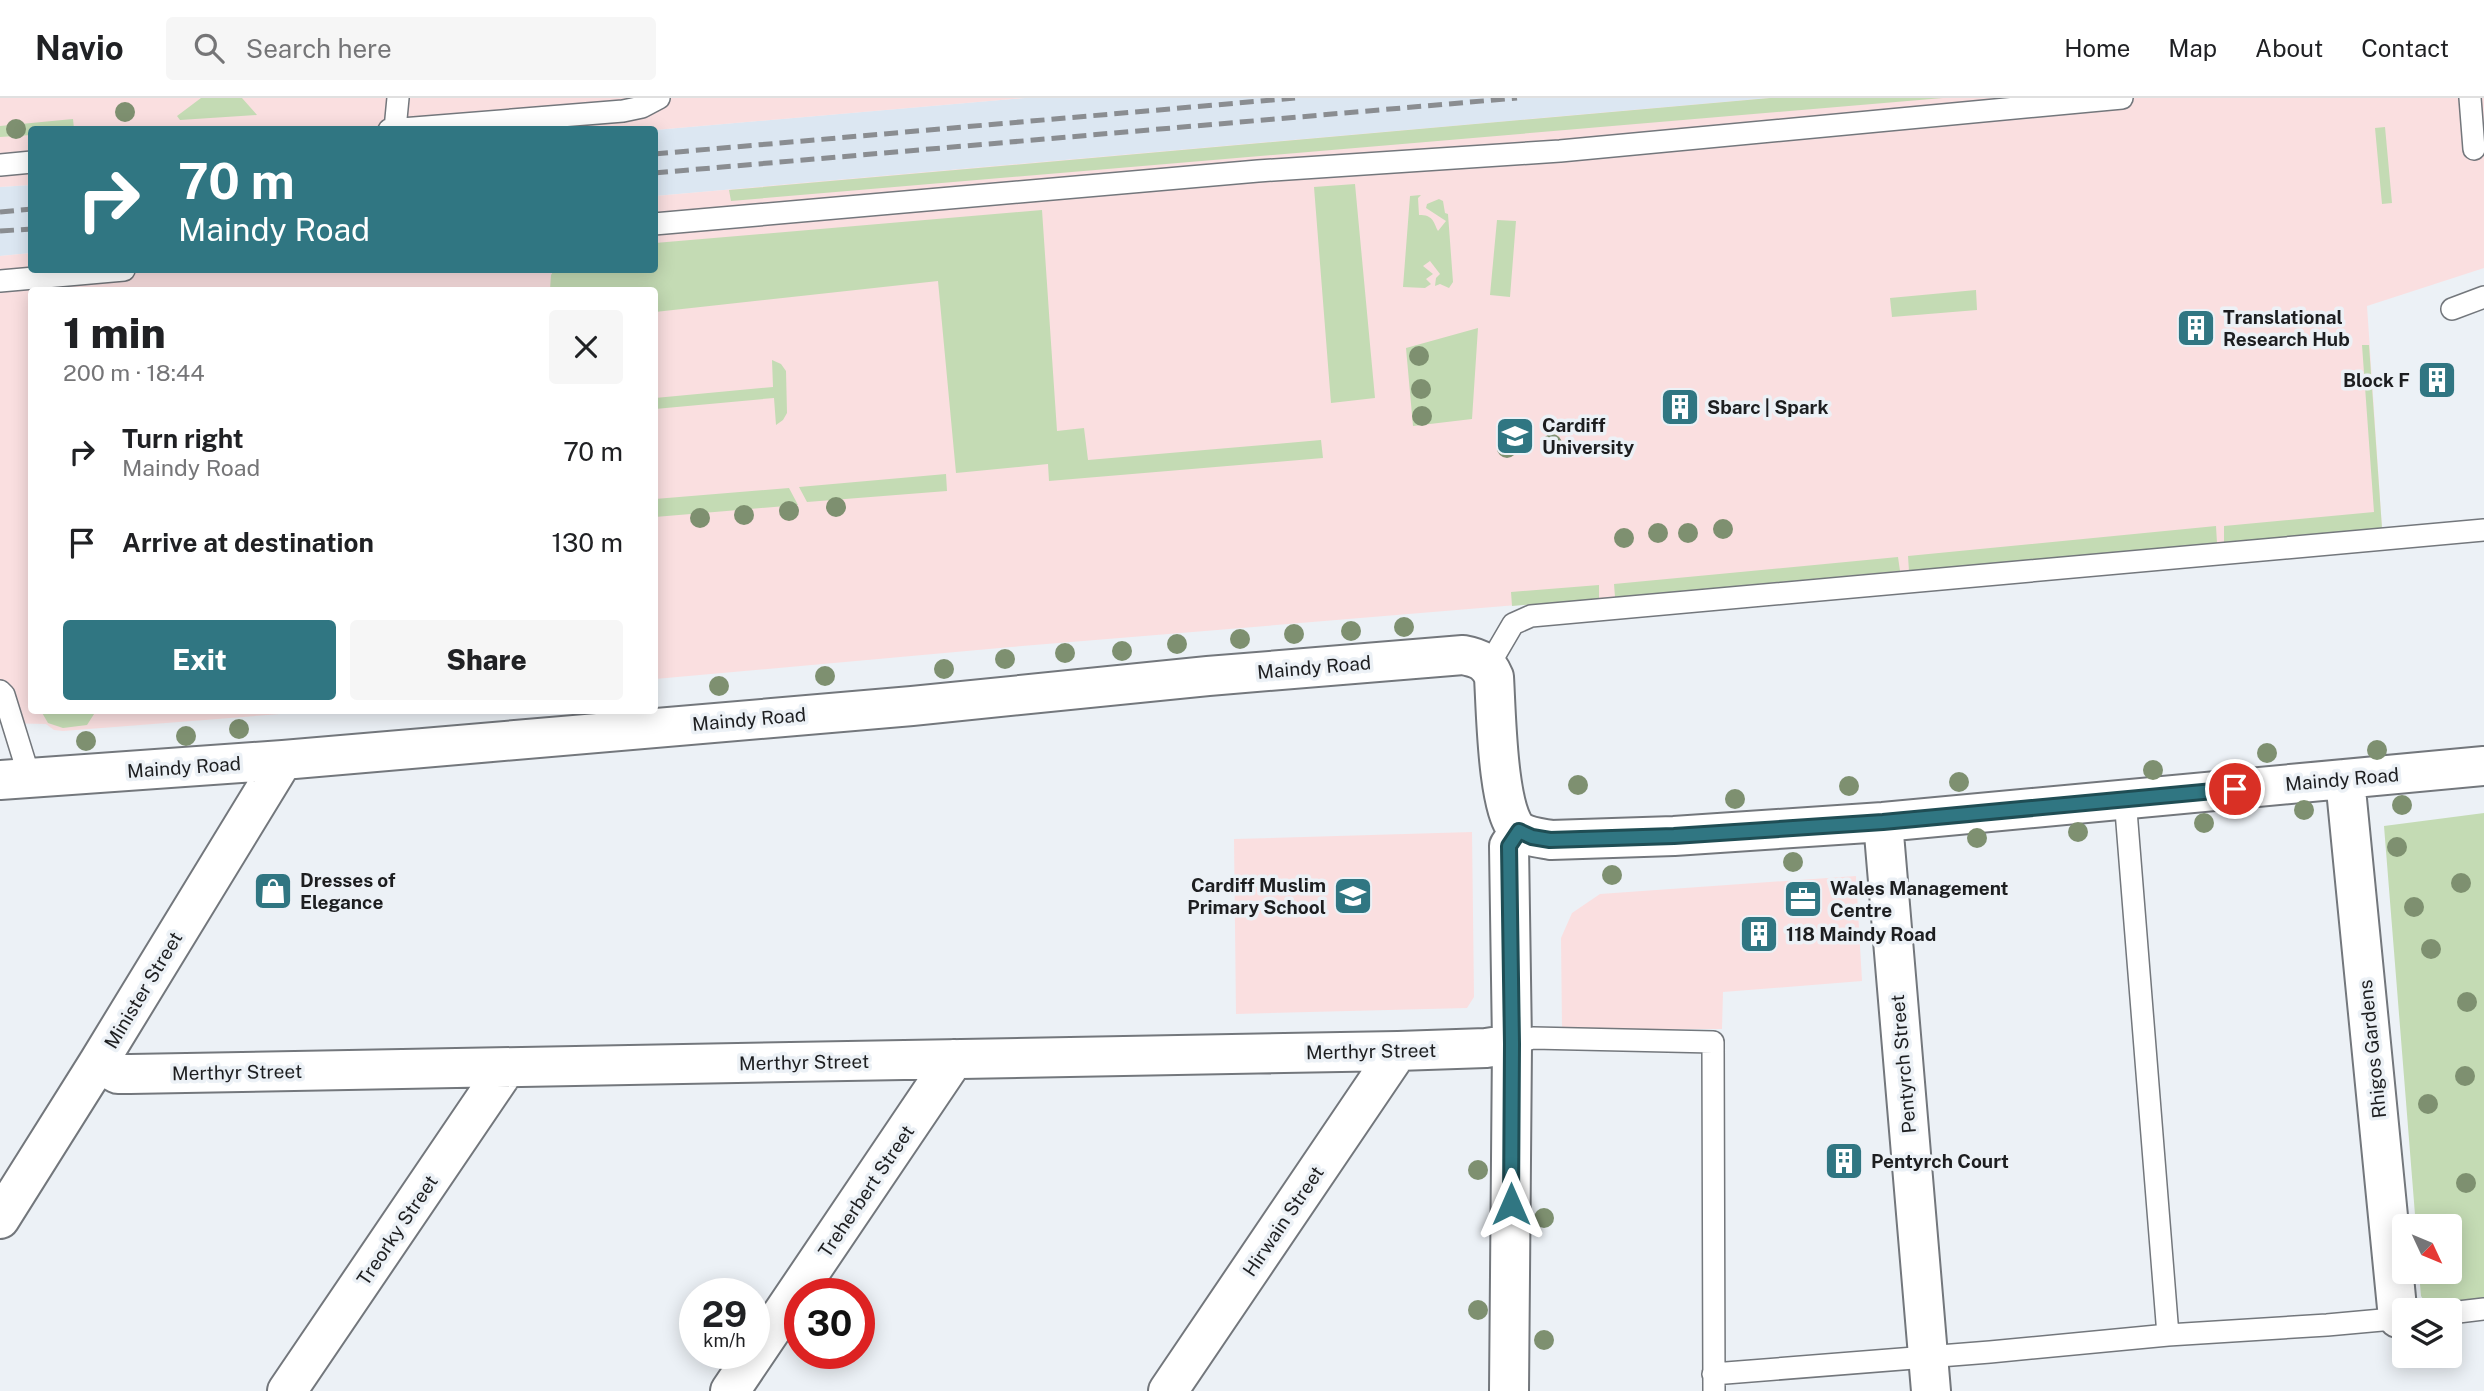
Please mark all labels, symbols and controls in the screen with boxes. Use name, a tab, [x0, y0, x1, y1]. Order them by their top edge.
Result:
search box	[166, 17, 656, 80]
text: Navio	[35, 29, 124, 67]
icon: search	[190, 29, 228, 67]
text: Search here	[246, 33, 392, 64]
text: Home	[2064, 34, 2130, 62]
text: Map	[2168, 34, 2217, 62]
text: About	[2255, 34, 2323, 62]
text: Contact	[2361, 34, 2449, 62]
text: 70 m	[178, 152, 295, 210]
icon: right	[63, 154, 154, 245]
text: Maindy Road	[178, 211, 370, 248]
place label: Translational Research Hub	[2223, 306, 2350, 350]
building icon: Translational Research Hub	[2175, 307, 2217, 349]
text: 1 min	[63, 308, 166, 357]
button: close	[549, 310, 623, 384]
text: 200 m · 18:44	[63, 359, 205, 386]
building icon: Block F	[2416, 359, 2458, 401]
place label: Block F	[2343, 369, 2410, 391]
building icon: Sbarc | Spark	[1659, 386, 1701, 428]
place label: Sbarc | Spark	[1707, 396, 1828, 418]
place label: Cardiff University	[1542, 414, 1634, 458]
school or university icon: Cardiff University	[1494, 415, 1536, 457]
text: Turn right	[122, 423, 244, 454]
icon: right	[63, 433, 101, 471]
text: 70 m	[563, 436, 623, 467]
text: Maindy Road	[122, 454, 260, 481]
icon: arrive	[63, 524, 101, 562]
text: Arrive at destination	[122, 527, 374, 558]
text: 130 m	[551, 527, 623, 558]
button: Exit	[63, 620, 336, 700]
button: Share	[350, 620, 623, 700]
street label: Maindy Road	[1256, 651, 1372, 683]
street label: Maindy Road	[691, 703, 807, 735]
street label: Maindy Road	[126, 752, 242, 782]
pin	[2205, 759, 2265, 819]
street label: Maindy Road	[2284, 763, 2400, 795]
icon: arrive	[2216, 770, 2254, 808]
place label: Dresses of Elegance	[300, 869, 396, 913]
shop icon: Dresses of Elegance	[252, 870, 294, 912]
place label: Cardiff Muslim Primary School	[1187, 874, 1326, 918]
school or university icon: Cardiff Muslim Primary School	[1332, 875, 1374, 917]
place label: Wales Management Centre	[1830, 877, 2009, 921]
office icon: Wales Management Centre	[1782, 878, 1824, 920]
building icon: 118 Maindy Road	[1738, 913, 1780, 955]
place label: 118 Maindy Road	[1786, 923, 1936, 945]
street label: Minister Street	[100, 928, 186, 1052]
street label: Rhigos Gardens	[2354, 979, 2390, 1119]
street label: Pentyrch Street	[1886, 994, 1920, 1134]
street label: Merthyr Street	[1306, 1039, 1436, 1063]
street label: Merthyr Street	[739, 1050, 869, 1074]
street label: Merthyr Street	[172, 1060, 302, 1084]
street label: Treherbert Street	[814, 1121, 918, 1261]
building icon: Pentyrch Court	[1823, 1140, 1865, 1182]
place label: Pentyrch Court	[1871, 1150, 2009, 1172]
street label: Hirwain Street	[1238, 1162, 1328, 1280]
position arrow	[1474, 1167, 1548, 1241]
street label: Treorky Street	[352, 1171, 442, 1289]
north arrow	[2392, 1214, 2462, 1284]
map controls	[2392, 1214, 2462, 1368]
speed limit sign: 30	[784, 1278, 875, 1369]
text: 29	[702, 1294, 747, 1335]
button: layers	[2392, 1298, 2462, 1368]
text: km/h	[703, 1330, 746, 1351]

